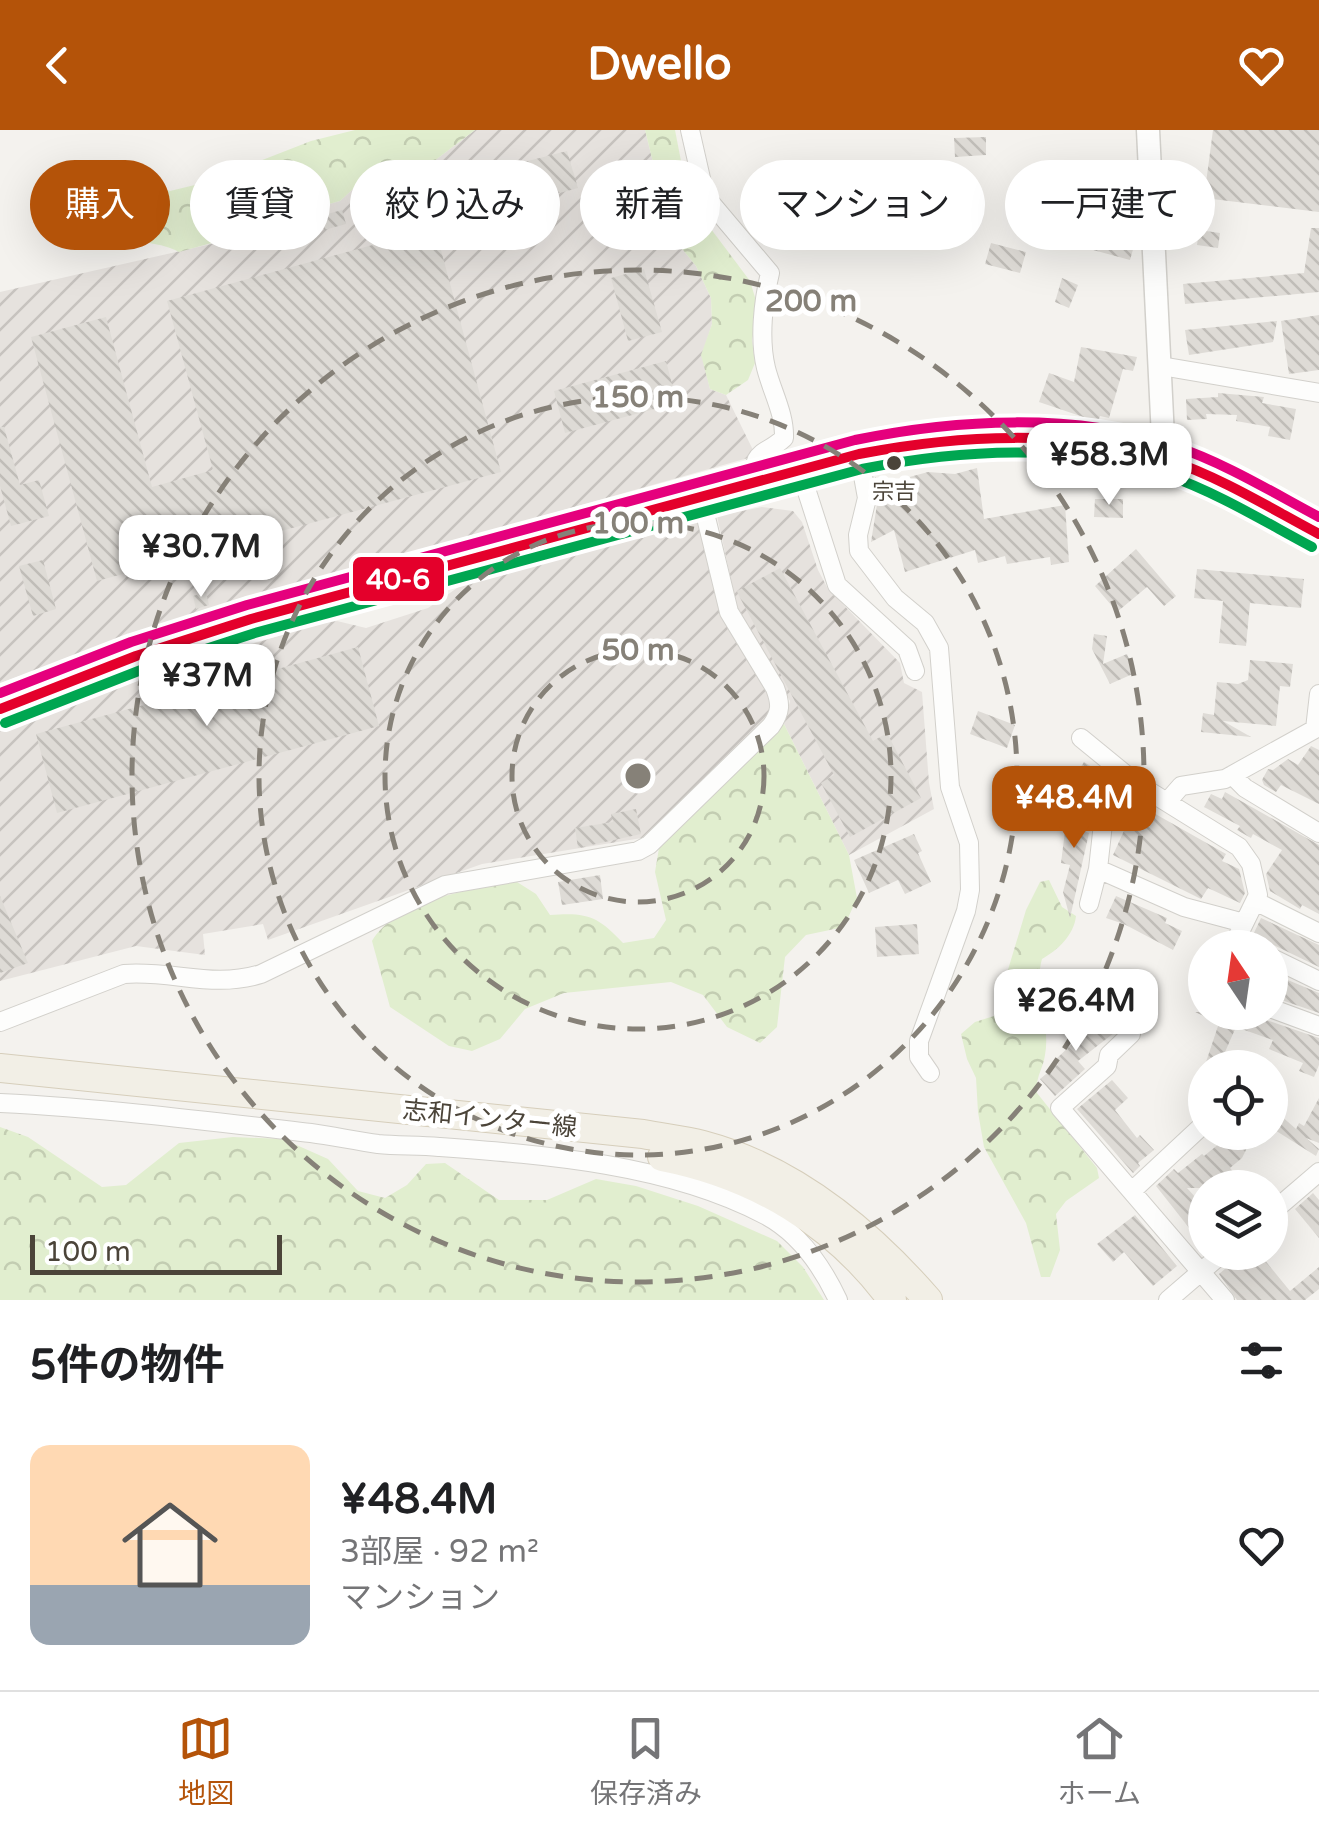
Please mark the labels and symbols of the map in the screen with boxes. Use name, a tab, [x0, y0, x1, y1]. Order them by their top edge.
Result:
text: 200 m	[765, 283, 857, 320]
text: 150 m	[592, 379, 684, 416]
pin: ¥58.3M	[1028, 423, 1190, 508]
marker: 宗吉	[884, 453, 904, 473]
place label: 宗吉	[872, 479, 916, 505]
text: 100 m	[592, 505, 684, 542]
pin: ¥30.7M	[120, 515, 282, 600]
line badge: 40-6	[351, 555, 446, 603]
text: 40-6	[366, 563, 430, 597]
text: 50 m	[601, 632, 675, 669]
pin: ¥37M	[148, 644, 266, 729]
centre of rings	[620, 758, 656, 794]
pin: ¥48.4M	[993, 766, 1155, 851]
north arrow	[1188, 930, 1288, 1030]
pin: ¥26.4M	[995, 969, 1157, 1054]
street label: 志和インター線	[401, 1095, 578, 1143]
scale bar	[30, 1230, 282, 1274]

